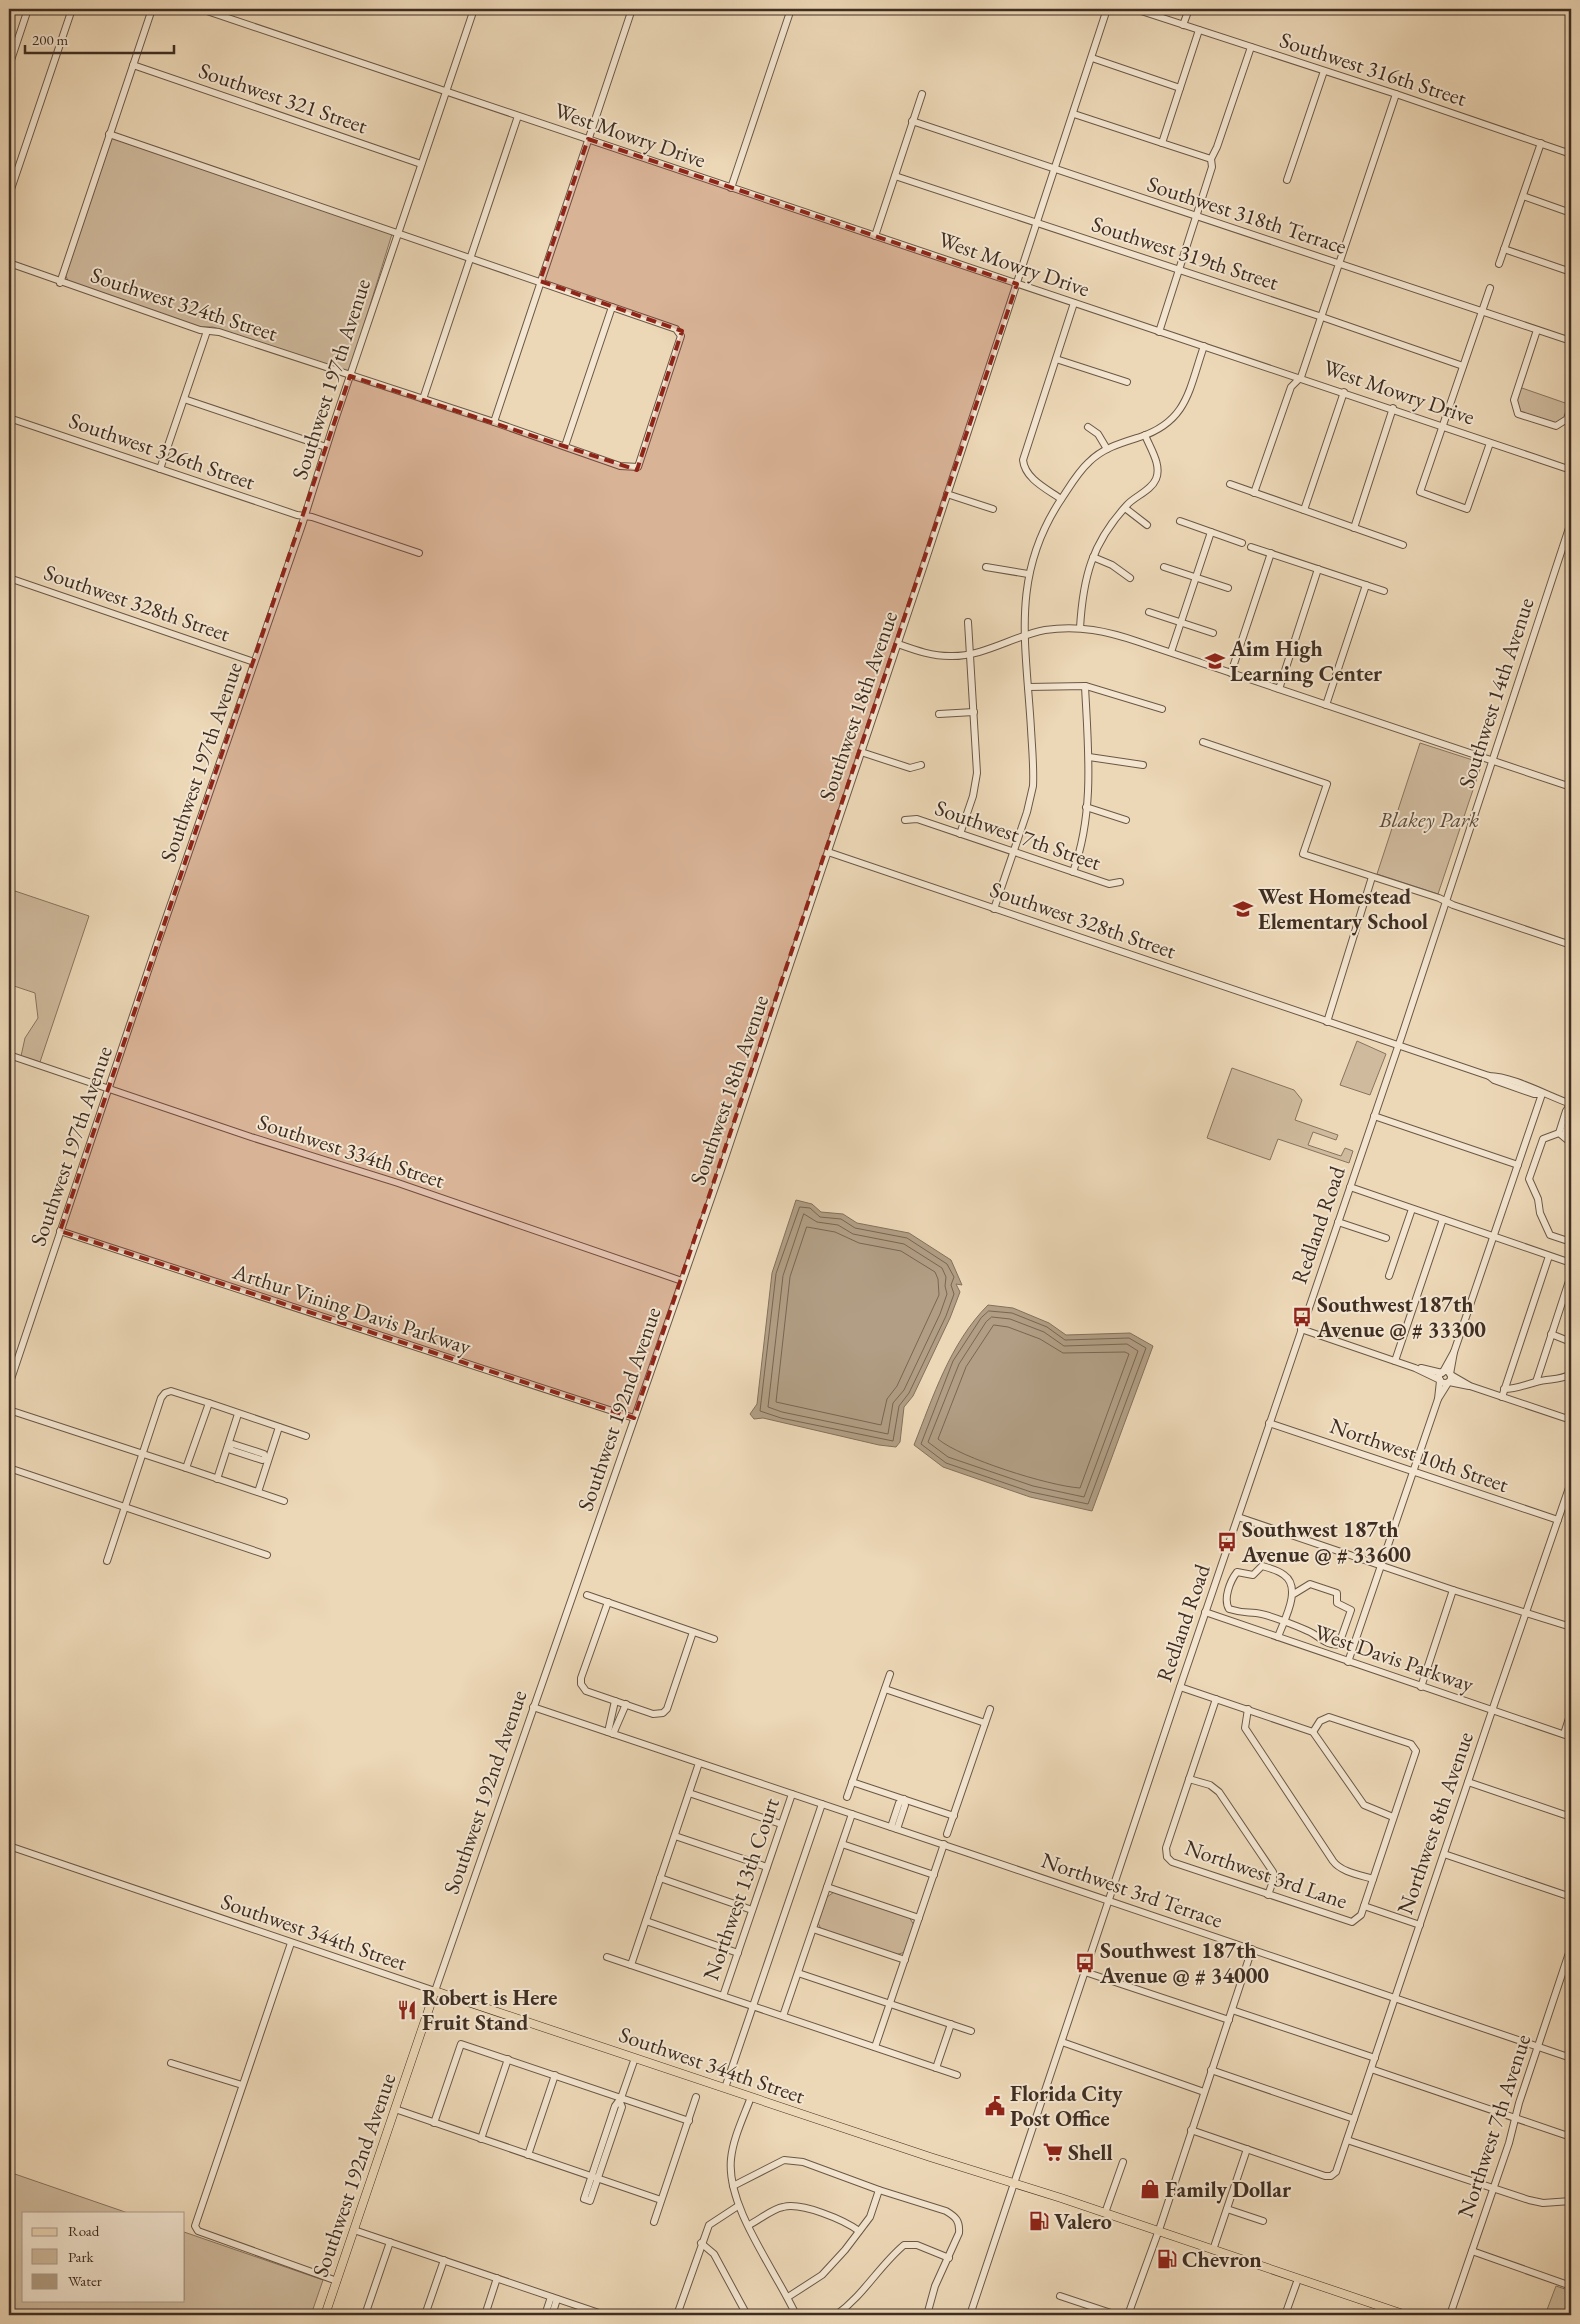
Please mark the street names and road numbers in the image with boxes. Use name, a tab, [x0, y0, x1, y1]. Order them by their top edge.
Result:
street label: Southwest 316th Street	[1276, 25, 1470, 113]
street label: Southwest 321 Street	[195, 56, 371, 140]
street label: West Mowry Drive	[550, 96, 710, 175]
street label: Southwest 318th Terrace	[1144, 169, 1351, 261]
street label: Southwest 319th Street	[1088, 209, 1282, 297]
street label: West Mowry Drive	[934, 225, 1094, 304]
street label: Southwest 324th Street	[87, 260, 281, 348]
street label: Southwest 197th Avenue	[285, 275, 377, 483]
street label: West Mowry Drive	[1319, 353, 1479, 432]
street label: Southwest 326th Street	[65, 406, 259, 496]
street label: Southwest 328th Street	[40, 558, 234, 648]
street label: Southwest 14th Avenue	[1451, 594, 1541, 792]
street label: Southwest 18th Avenue	[812, 607, 904, 805]
street label: Southwest 197th Avenue	[153, 658, 249, 866]
street label: Southwest 7th Street	[931, 793, 1105, 877]
street label: Southwest 328th Street	[986, 875, 1180, 965]
street label: Southwest 18th Avenue	[683, 991, 775, 1189]
street label: Southwest 197th Avenue	[23, 1042, 119, 1250]
street label: Southwest 334th Street	[254, 1107, 448, 1195]
street label: Redland Road	[1284, 1162, 1352, 1288]
street label: Arthur Vining Davis Parkway	[228, 1257, 475, 1361]
street label: Southwest 192nd Avenue	[570, 1303, 668, 1515]
street label: Northwest 10th Street	[1326, 1411, 1512, 1499]
street label: Redland Road	[1149, 1560, 1217, 1686]
street label: West Davis Parkway	[1310, 1617, 1478, 1699]
street label: Southwest 192nd Avenue	[436, 1686, 534, 1898]
street label: Northwest 8th Avenue	[1390, 1727, 1480, 1918]
street label: Northwest 13th Court	[696, 1794, 786, 1984]
street label: Northwest 3rd Lane	[1181, 1833, 1352, 1916]
street label: Northwest 3rd Terrace	[1038, 1845, 1227, 1935]
street label: Southwest 344th Street	[217, 1887, 411, 1977]
street label: Southwest 344th Street	[615, 2020, 809, 2110]
street label: Northwest 7th Avenue	[1451, 2030, 1537, 2221]
street label: Southwest 192nd Avenue	[305, 2069, 403, 2281]

